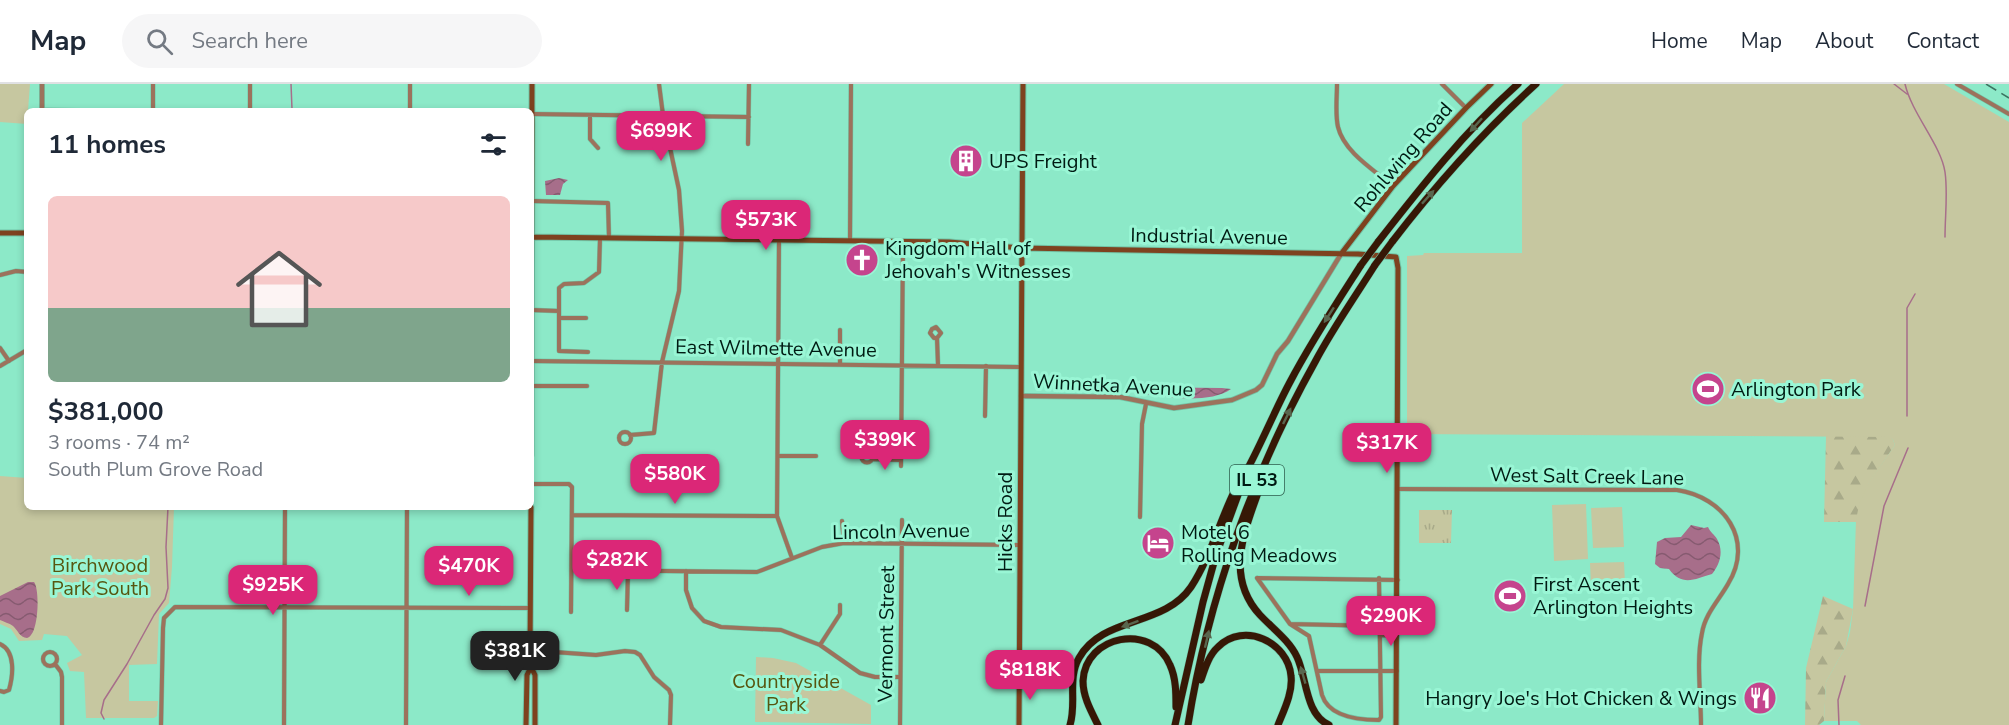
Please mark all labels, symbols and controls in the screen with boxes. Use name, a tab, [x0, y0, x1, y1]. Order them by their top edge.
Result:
search box	[122, 14, 542, 68]
text: Map	[30, 22, 86, 60]
icon: search	[143, 25, 176, 58]
text: Search here	[191, 26, 308, 56]
text: Home	[1651, 27, 1708, 55]
text: Map	[1741, 27, 1782, 55]
text: About	[1815, 27, 1873, 55]
text: Contact	[1906, 27, 1979, 55]
street label: Rohlwing Road	[1348, 97, 1459, 218]
pin: $699K	[619, 111, 703, 162]
text: $699K	[630, 117, 692, 144]
one-way arrow	[1470, 117, 1483, 132]
text: 11 homes	[48, 127, 166, 162]
icon: filters	[477, 128, 510, 161]
building icon: UPS Freight	[948, 143, 984, 179]
place label: UPS Freight	[989, 148, 1098, 175]
one-way arrow	[1421, 190, 1434, 205]
pin: $573K	[724, 200, 808, 251]
text: $573K	[735, 206, 797, 233]
street label: Industrial Avenue	[1130, 222, 1288, 251]
icon: home	[225, 235, 333, 343]
place label: Kingdom Hall of Jehovah's Witnesses	[884, 235, 1071, 285]
church icon: Kingdom Hall of Jehovah's Witnesses	[844, 242, 880, 278]
one-way arrow	[1324, 306, 1335, 323]
street label: East Wilmette Avenue	[675, 333, 877, 364]
street label: Winnetka Avenue	[1032, 368, 1194, 403]
sports icon: Arlington Park	[1690, 371, 1726, 407]
place label: Arlington Park	[1731, 376, 1862, 403]
text: $381,000	[48, 394, 164, 429]
one-way arrow	[1282, 408, 1291, 425]
pin: $399K	[843, 420, 927, 471]
pin: $317K	[1345, 423, 1429, 474]
text: $399K	[854, 426, 916, 453]
text: 3 rooms · 74 m²	[48, 429, 190, 456]
text: $317K	[1356, 429, 1418, 456]
pin: $580K	[633, 454, 717, 505]
text: South Plum Grove Road	[48, 456, 263, 483]
text: $580K	[644, 460, 706, 487]
street label: West Salt Creek Lane	[1490, 461, 1684, 492]
road number: IL 53	[1230, 465, 1284, 495]
street label: Hicks Road	[992, 472, 1019, 572]
street label: Lincoln Avenue	[832, 517, 970, 546]
place label: Motel 6 Rolling Meadows	[1181, 519, 1337, 569]
hotel icon: Motel 6 Rolling Meadows	[1140, 525, 1176, 561]
pin: $282K	[575, 540, 659, 591]
pin: $470K	[427, 546, 511, 597]
text: $282K	[586, 546, 648, 573]
park label: Birchwood Park South	[51, 552, 149, 602]
text: $470K	[438, 552, 500, 579]
street label: Vermont Street	[872, 564, 901, 704]
pin: $925K	[231, 565, 315, 616]
text: $925K	[242, 571, 304, 598]
place label: First Ascent Arlington Heights	[1533, 571, 1693, 621]
sports icon: First Ascent Arlington Heights	[1492, 578, 1528, 614]
pin: $290K	[1349, 596, 1433, 647]
text: $290K	[1360, 602, 1422, 629]
one-way arrow	[1121, 620, 1139, 630]
one-way arrow	[1202, 629, 1212, 648]
pin: $381K	[473, 631, 557, 682]
text: $381K	[484, 637, 546, 664]
pin: $818K	[988, 650, 1072, 701]
text: $818K	[999, 656, 1061, 683]
one-way arrow	[1298, 666, 1307, 684]
park label: Countryside Park	[732, 668, 840, 718]
restaurant icon: Hangry Joe's Hot Chicken & Wings	[1742, 680, 1778, 716]
place label: Hangry Joe's Hot Chicken & Wings	[1425, 685, 1737, 712]

